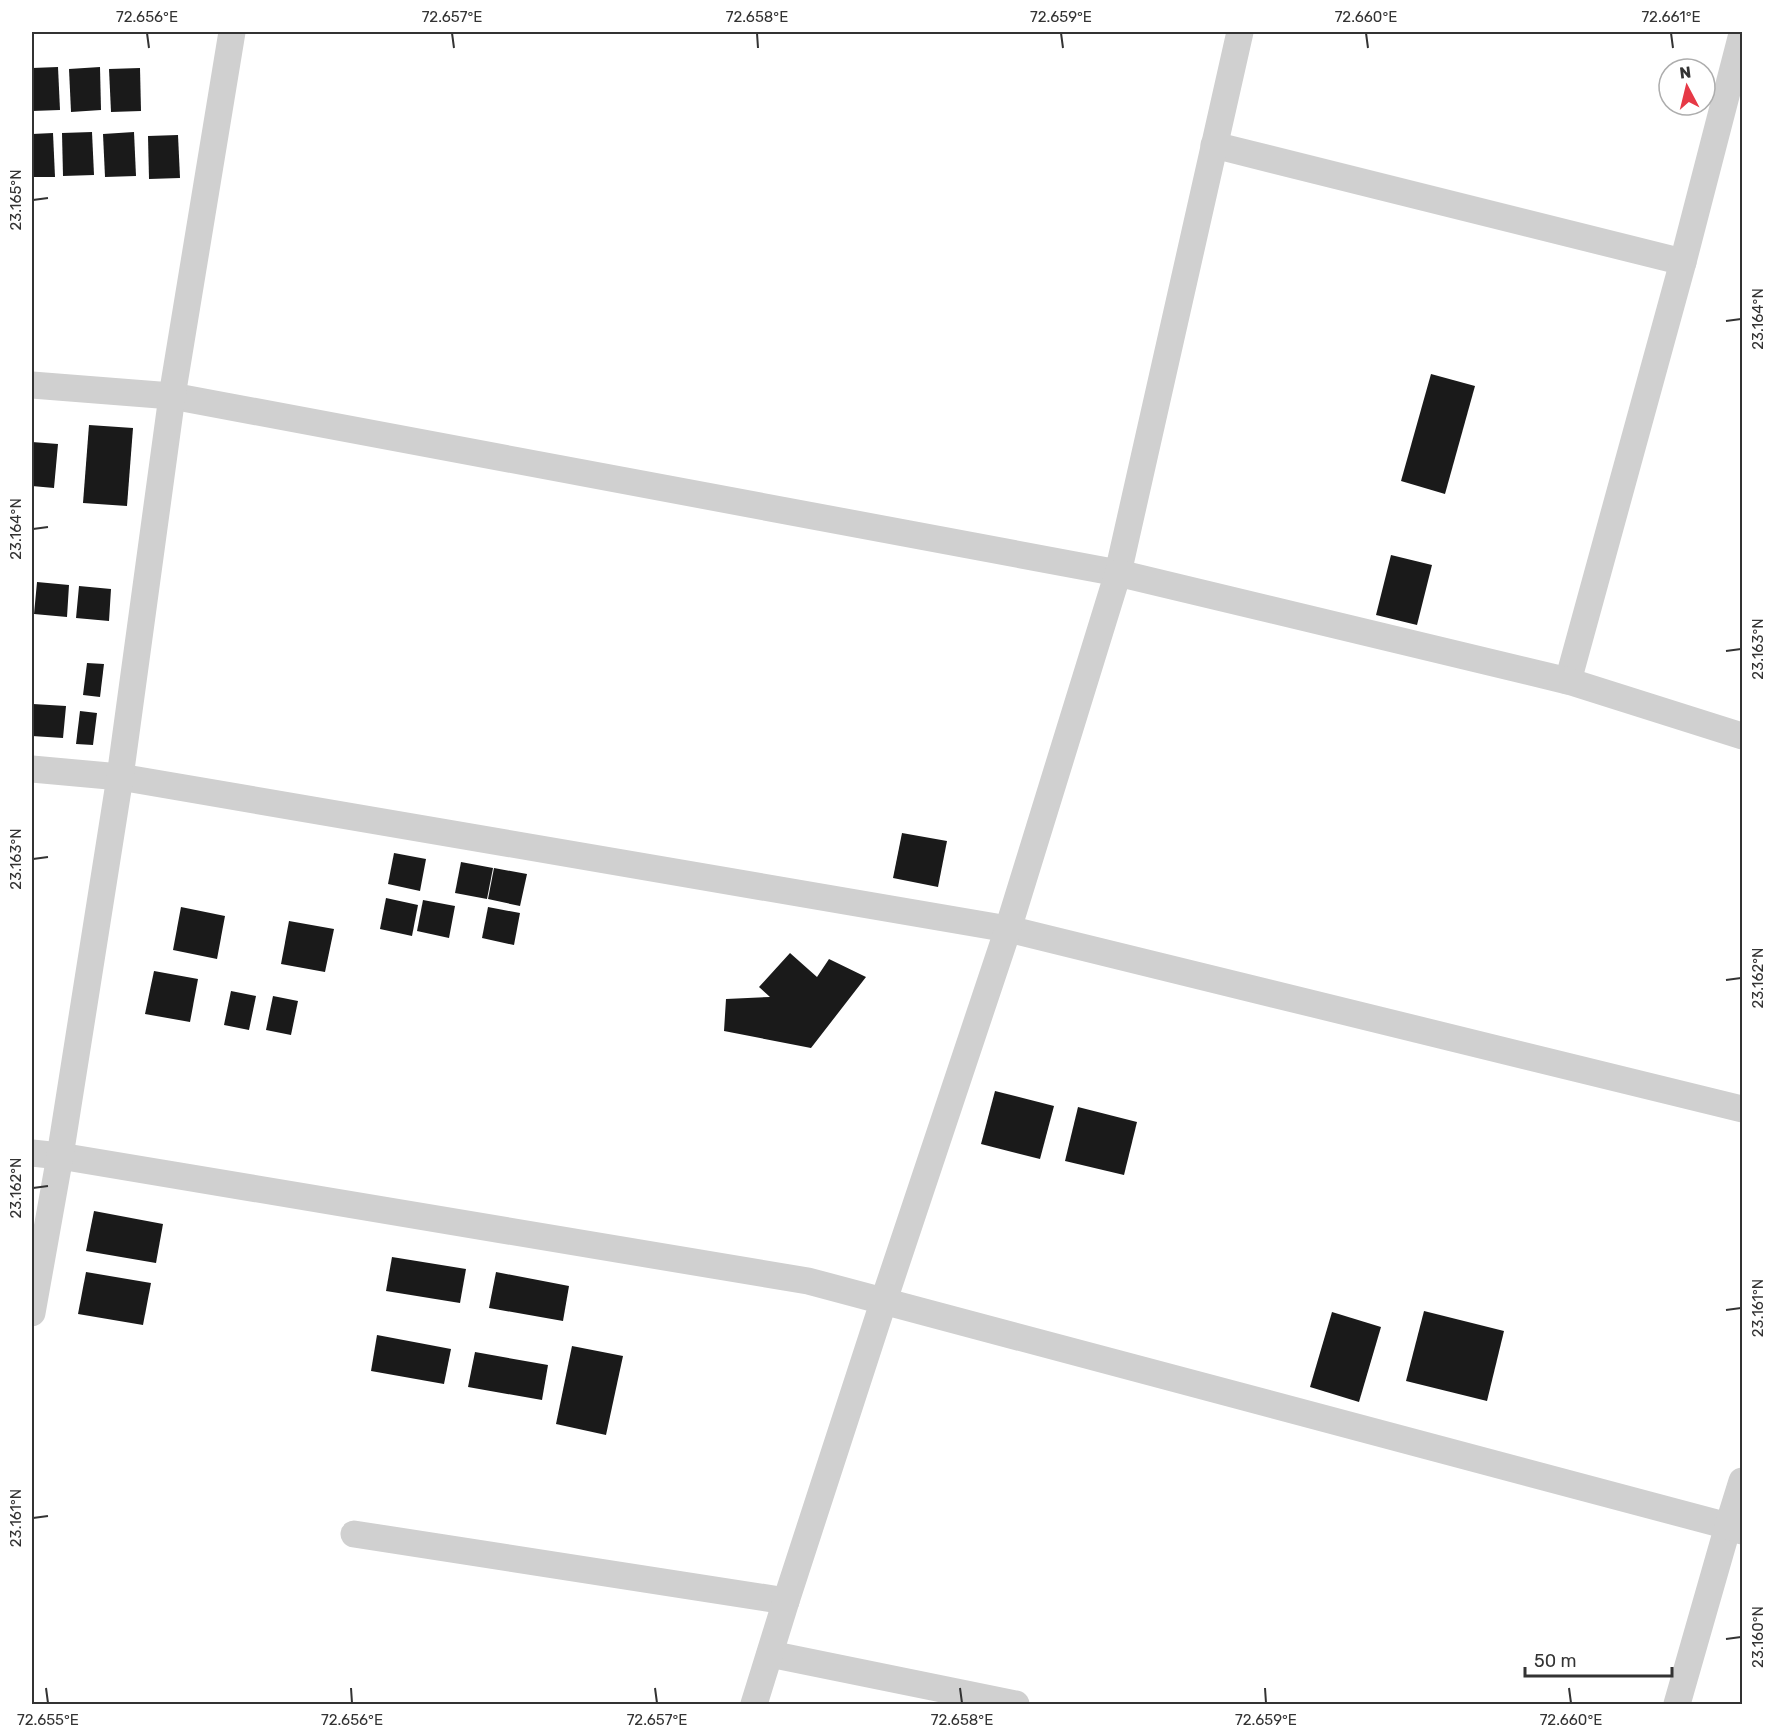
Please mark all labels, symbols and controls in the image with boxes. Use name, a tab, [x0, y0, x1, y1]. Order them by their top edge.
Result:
text: 72.656°E	[116, 8, 178, 26]
text: 72.657°E	[422, 8, 482, 26]
text: 72.658°E	[726, 8, 788, 26]
text: 72.659°E	[1030, 8, 1092, 26]
text: 72.660°E	[1335, 8, 1397, 26]
text: 72.661°E	[1641, 8, 1701, 26]
north arrow	[1657, 57, 1717, 117]
text: N	[1678, 62, 1692, 83]
text: 23.165°N	[7, 169, 25, 231]
text: 23.164°N	[1749, 288, 1767, 350]
text: 23.164°N	[7, 498, 25, 560]
text: 23.163°N	[1749, 618, 1767, 680]
text: 23.163°N	[7, 828, 25, 890]
text: 23.162°N	[1749, 947, 1767, 1009]
text: 23.162°N	[7, 1157, 25, 1219]
text: 23.161°N	[1749, 1279, 1767, 1337]
text: 23.161°N	[7, 1489, 25, 1547]
text: 23.160°N	[1749, 1606, 1767, 1668]
scale bar	[1525, 1640, 1672, 1678]
text: 50 m	[1534, 1650, 1577, 1672]
text: 72.655°E	[17, 1711, 79, 1729]
text: 72.656°E	[321, 1711, 383, 1729]
text: 72.657°E	[627, 1711, 687, 1729]
text: 72.658°E	[931, 1711, 993, 1729]
text: 72.659°E	[1235, 1711, 1297, 1729]
text: 72.660°E	[1540, 1711, 1602, 1729]

